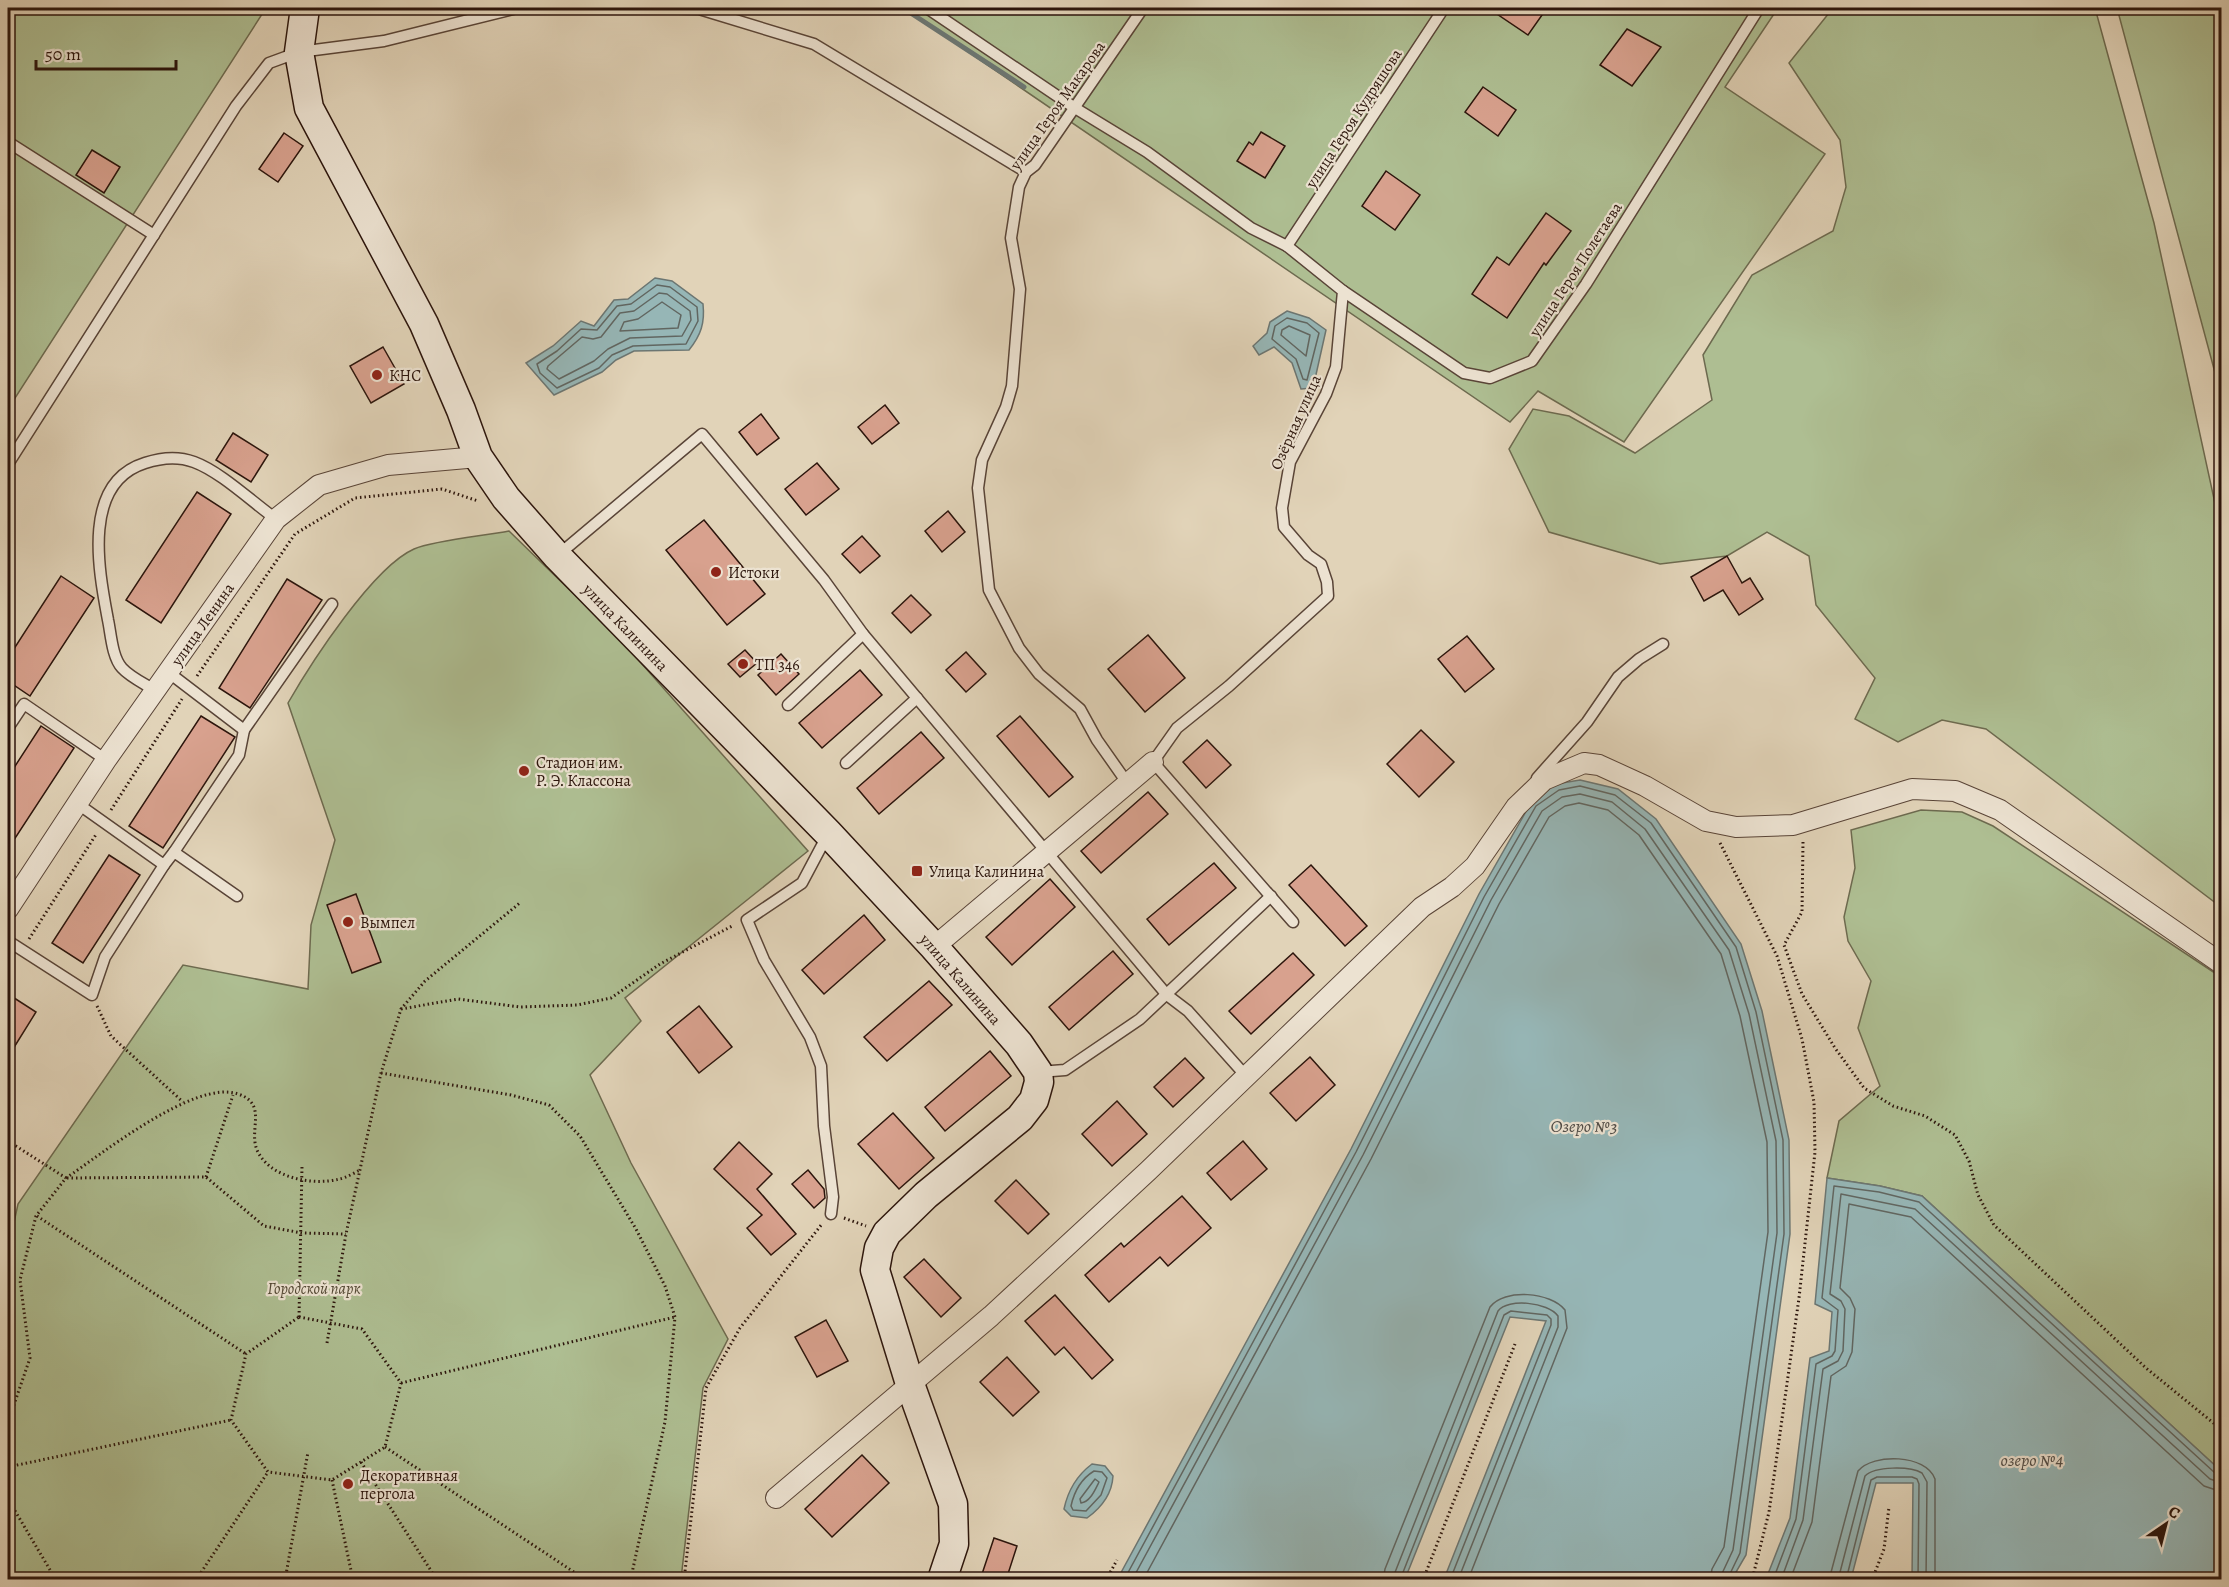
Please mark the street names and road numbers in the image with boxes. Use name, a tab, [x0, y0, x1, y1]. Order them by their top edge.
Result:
street label: улица Героя Макарова	[1004, 36, 1111, 175]
street label: улица Героя Кудряшова	[1300, 44, 1408, 193]
street label: улица Героя Полетаева	[1524, 197, 1628, 342]
street label: Озёрная улица	[1265, 371, 1327, 474]
street label: улица Ленина	[165, 578, 240, 671]
street label: улица Калинина	[577, 578, 673, 677]
street label: улица Калинина	[914, 929, 1006, 1030]

